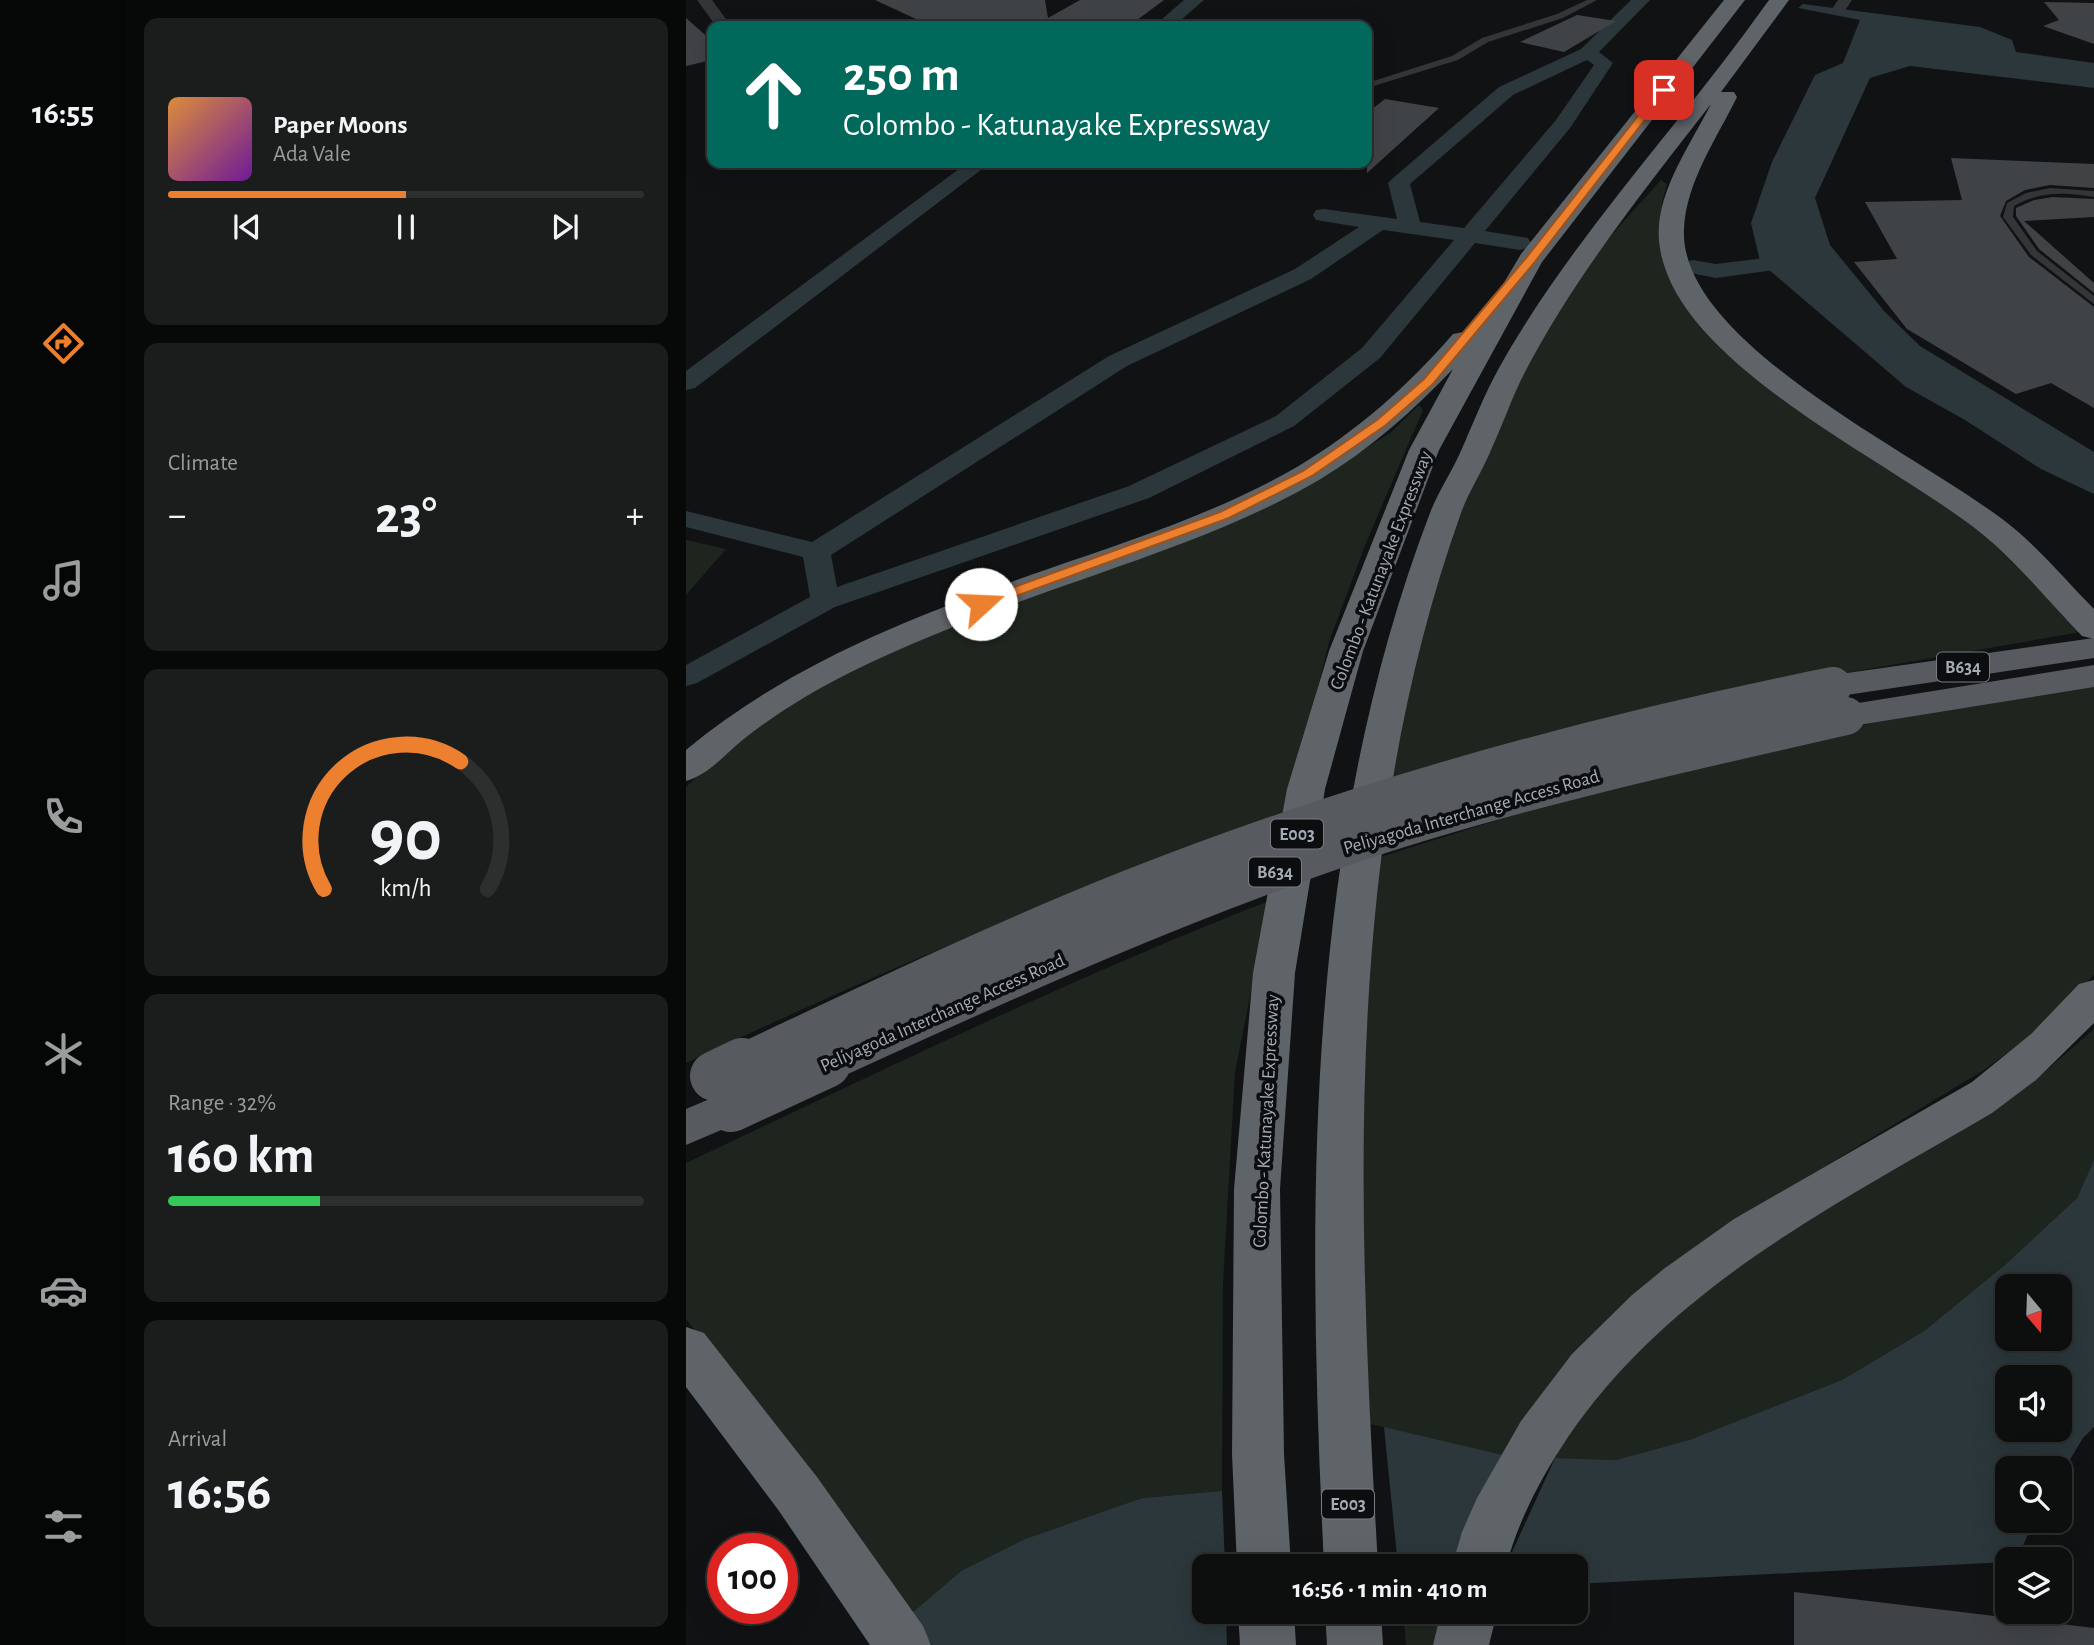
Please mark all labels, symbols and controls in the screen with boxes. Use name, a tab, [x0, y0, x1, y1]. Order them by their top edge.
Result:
icon: ahead	[728, 49, 819, 140]
text: 250 m	[843, 51, 960, 100]
pin	[1634, 60, 1694, 120]
icon: arrive	[1645, 71, 1683, 109]
text: 16:55	[32, 97, 94, 129]
text: Colombo - Katunayake Expressway	[843, 109, 1270, 141]
text: Paper Moons	[273, 112, 408, 138]
text: Ada Vale	[273, 143, 351, 166]
icon: previous	[228, 208, 266, 246]
icon: pause	[387, 208, 425, 246]
icon: next	[546, 208, 584, 246]
icon: directions	[39, 319, 88, 368]
street label: Colombo - Katunayake Expressway	[1327, 449, 1436, 692]
text: Climate	[168, 452, 238, 475]
text: 23°	[375, 490, 437, 542]
text: −	[168, 497, 186, 535]
text: +	[626, 497, 644, 535]
icon: music	[39, 556, 88, 605]
position arrow	[944, 567, 1018, 641]
road number: B634	[1937, 652, 1989, 682]
street label: Peliyagoda Interchange Access Road	[1341, 767, 1602, 858]
icon: phone	[39, 792, 88, 841]
text: 90	[369, 801, 443, 874]
road number: E003	[1271, 820, 1323, 848]
road number: B634	[1249, 858, 1301, 886]
text: km/h	[380, 875, 432, 900]
street label: Peliyagoda Interchange Access Road	[818, 951, 1068, 1076]
street label: Colombo - Katunayake Expressway	[1250, 994, 1283, 1248]
icon: climate	[39, 1029, 88, 1078]
text: Range · 32%	[168, 1092, 276, 1115]
text: 160 km	[168, 1130, 314, 1182]
icon: car	[39, 1266, 88, 1315]
north arrow	[1995, 1274, 2072, 1351]
map controls	[1995, 1274, 2072, 1624]
button: sound	[1995, 1365, 2072, 1442]
text: Arrival	[168, 1428, 227, 1451]
button: search	[1995, 1456, 2072, 1533]
text: 16:56	[168, 1466, 271, 1518]
road number: E003	[1322, 1490, 1374, 1518]
icon: filters	[39, 1502, 88, 1551]
speed limit sign: 100	[707, 1533, 798, 1624]
button: layers	[1995, 1547, 2072, 1624]
text: 16:56 · 1 min · 410 m	[1293, 1576, 1487, 1602]

